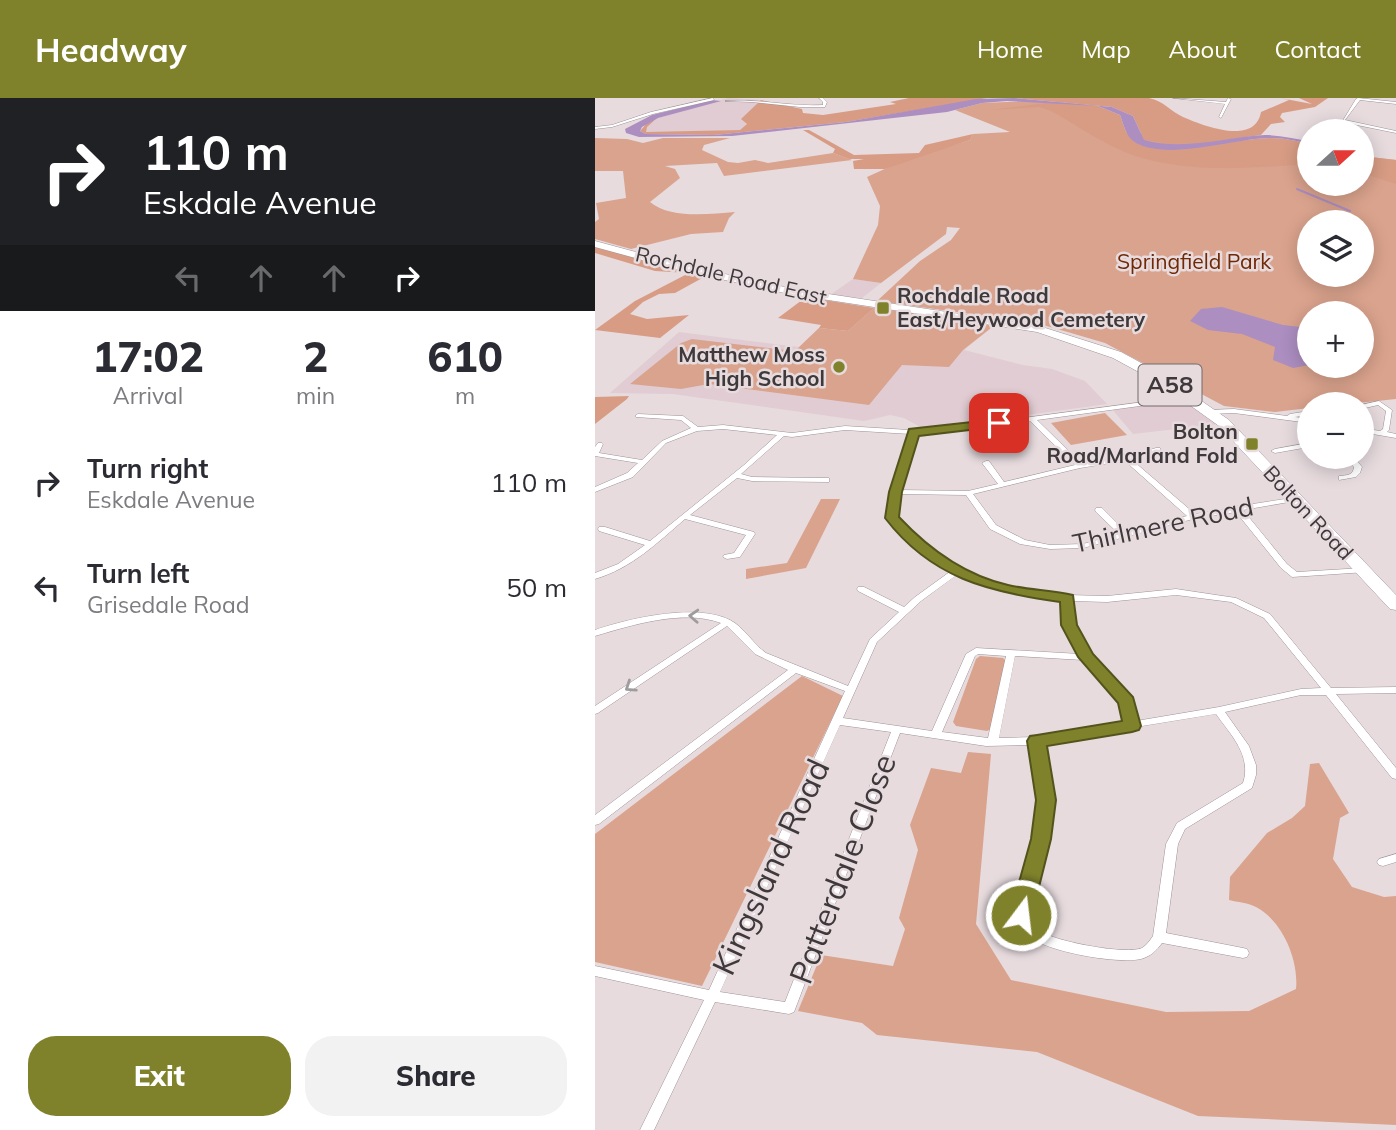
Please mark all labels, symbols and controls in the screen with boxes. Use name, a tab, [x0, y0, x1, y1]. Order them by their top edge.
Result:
text: Headway	[35, 29, 187, 70]
text: Home	[977, 34, 1043, 64]
text: Map	[1081, 34, 1131, 64]
text: About	[1169, 34, 1237, 64]
text: Contact	[1275, 34, 1361, 64]
north arrow	[1297, 119, 1374, 196]
map controls	[1297, 119, 1374, 469]
text: 110 m	[143, 121, 289, 182]
icon: right	[28, 126, 119, 217]
text: Eskdale Avenue	[143, 182, 377, 222]
button: layers	[1297, 210, 1374, 287]
street label: Rochdale Road East	[633, 240, 829, 310]
park label: Springfield Park	[1117, 248, 1271, 274]
icon: left	[169, 259, 207, 297]
icon: ahead	[242, 259, 280, 297]
icon: ahead	[315, 259, 353, 297]
icon: right	[388, 259, 426, 297]
place label: Rochdale Road East/Heywood Cemetery	[897, 282, 1146, 332]
marker: Rochdale Road East/Heywood Cemetery	[875, 300, 891, 316]
button: +	[1297, 301, 1374, 378]
text: 17:02	[92, 330, 204, 383]
text: 2	[303, 330, 328, 383]
text: 610	[427, 330, 503, 383]
place label: Matthew Moss High School	[678, 341, 825, 391]
marker: Matthew Moss High School	[831, 359, 847, 375]
road number: A58	[1139, 364, 1201, 406]
text: Arrival	[113, 381, 183, 410]
text: min	[296, 381, 335, 410]
text: m	[455, 381, 475, 410]
button: −	[1297, 392, 1374, 469]
pin	[969, 393, 1029, 453]
icon: arrive	[980, 404, 1018, 442]
place label: Bolton Road/Marland Fold	[1046, 418, 1238, 468]
marker: Bolton Road/Marland Fold	[1244, 436, 1260, 452]
text: Turn right	[87, 452, 208, 485]
street label: Bolton Road	[1258, 460, 1359, 565]
icon: right	[28, 464, 66, 502]
text: 110 m	[491, 466, 567, 499]
text: Eskdale Avenue	[87, 485, 255, 514]
street label: Thirlmere Road	[1070, 489, 1256, 560]
text: Turn left	[87, 557, 189, 590]
icon: left	[28, 569, 66, 607]
text: 50 m	[506, 571, 567, 604]
text: Grisedale Road	[87, 590, 250, 619]
one-way arrow	[688, 609, 699, 624]
one-way arrow	[625, 679, 638, 692]
street label: Patterdale Close	[780, 748, 904, 989]
street label: Kingsland Road	[703, 752, 838, 981]
position arrow	[984, 878, 1058, 952]
button: Exit	[28, 1036, 291, 1116]
button: Share	[305, 1036, 567, 1116]

